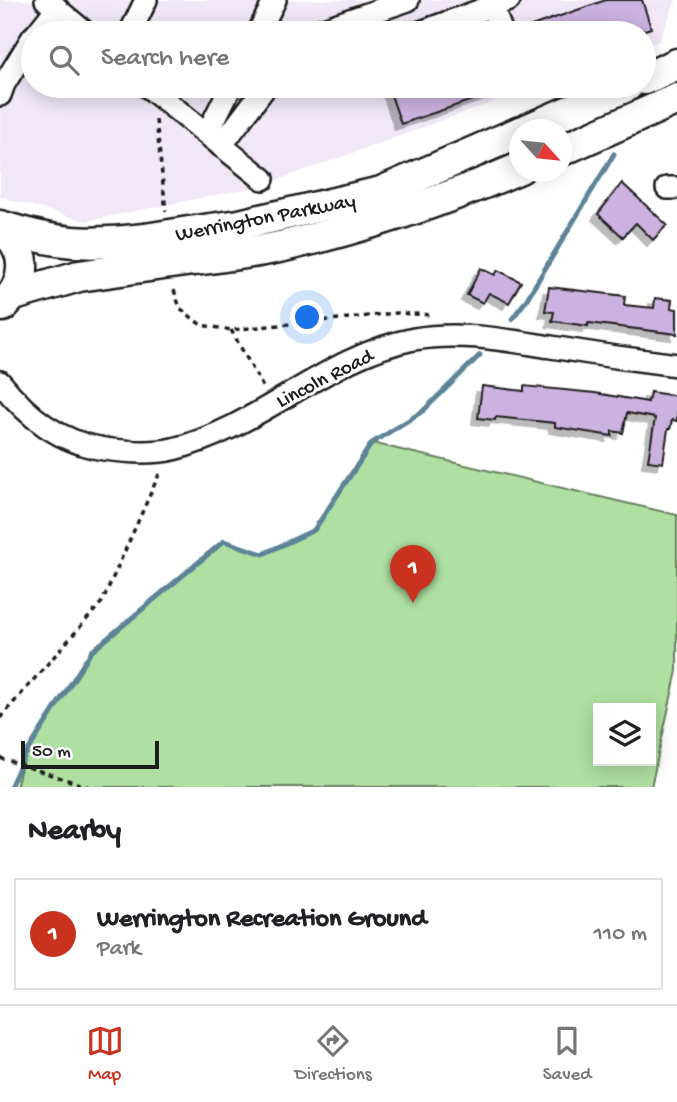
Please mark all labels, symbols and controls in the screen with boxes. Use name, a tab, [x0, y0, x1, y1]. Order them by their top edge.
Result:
search box	[21, 21, 656, 98]
icon: search	[45, 41, 83, 79]
text: Search here	[101, 44, 229, 75]
north arrow	[509, 119, 572, 182]
street label: Werrington Parkway	[174, 190, 358, 249]
your location	[290, 300, 324, 334]
street label: Lincoln Road	[273, 344, 380, 415]
pin: 1	[390, 545, 436, 603]
map controls	[593, 703, 656, 766]
button: layers	[593, 703, 656, 766]
scale bar	[21, 738, 159, 770]
text: 50 m	[32, 741, 71, 764]
text: Nearby	[28, 815, 121, 850]
text: Werrington Recreation Ground	[97, 905, 426, 936]
text: 1	[48, 921, 58, 948]
text: 110 m	[594, 921, 647, 948]
text: Park	[97, 936, 141, 963]
tab: Map	[86, 1022, 124, 1087]
tab: Directions	[295, 1022, 372, 1087]
tab: Saved	[543, 1022, 591, 1087]

